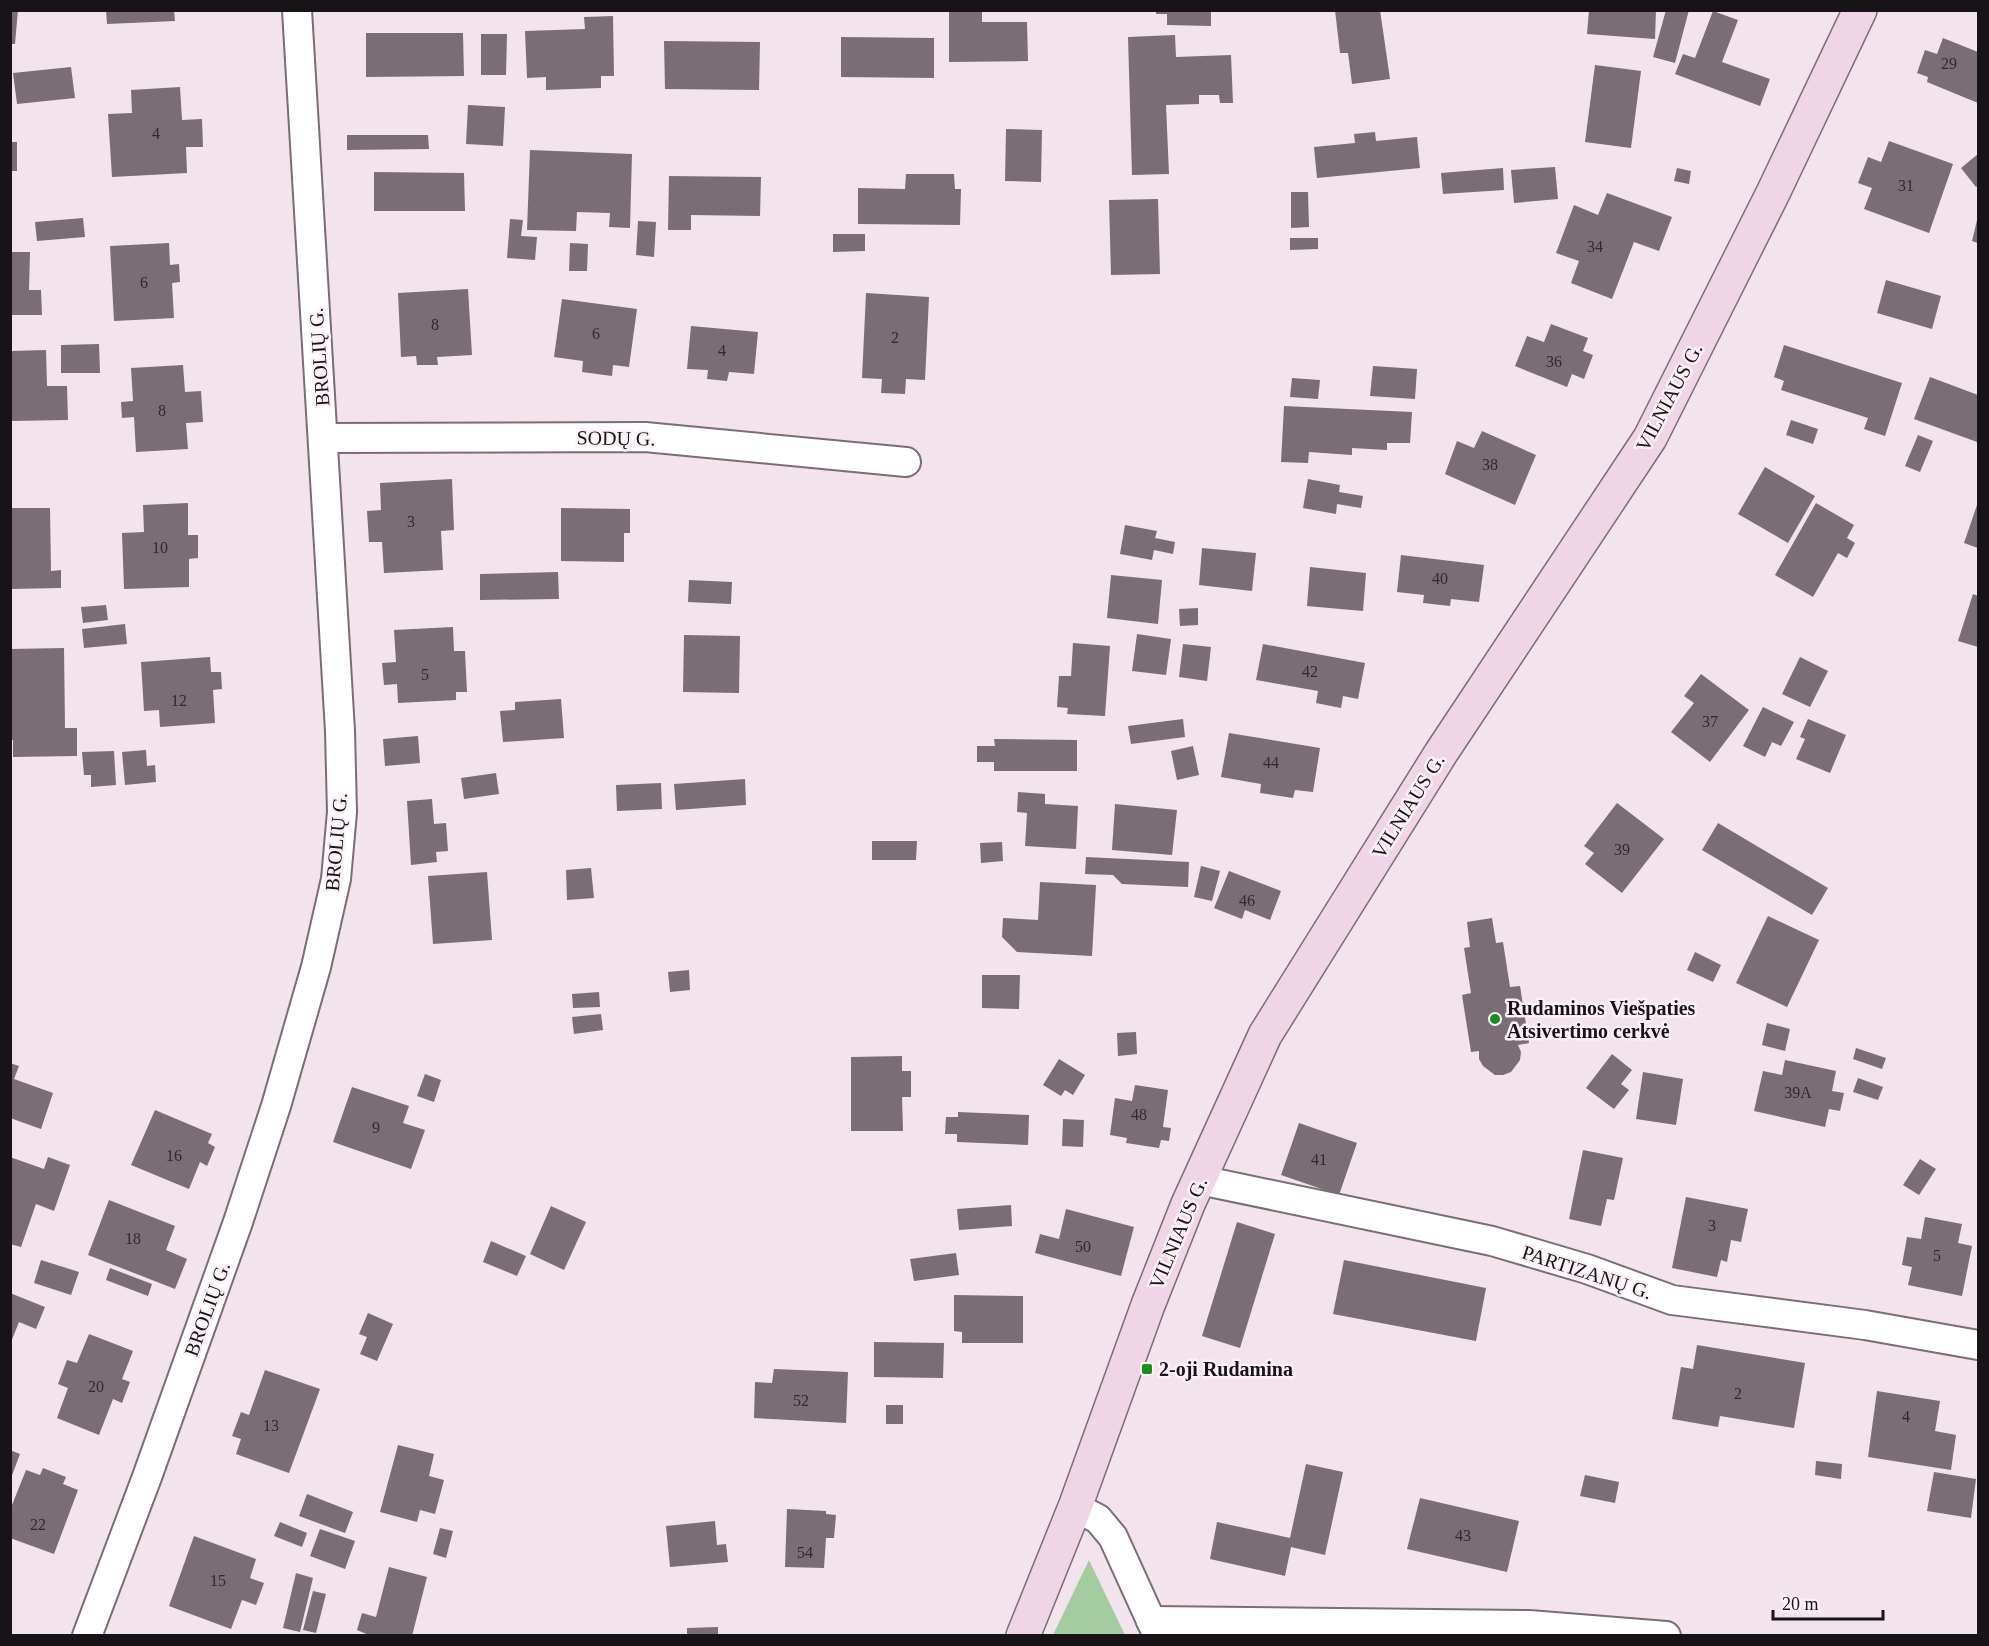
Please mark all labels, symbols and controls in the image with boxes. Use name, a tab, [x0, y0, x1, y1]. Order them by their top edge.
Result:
house number: 29	[1941, 55, 1957, 72]
house number: 4	[152, 125, 160, 142]
house number: 31	[1898, 177, 1914, 194]
house number: 34	[1587, 238, 1603, 255]
house number: 6	[140, 274, 148, 291]
street label: BROLIŲ G.	[305, 307, 334, 407]
house number: 8	[431, 316, 439, 333]
house number: 6	[592, 325, 600, 342]
house number: 2	[891, 329, 899, 346]
street label: VILNIAUS G.	[1631, 339, 1707, 455]
house number: 4	[718, 342, 726, 359]
house number: 36	[1546, 353, 1562, 370]
house number: 8	[158, 402, 166, 419]
street label: SODŲ G.	[576, 426, 656, 451]
house number: 38	[1482, 456, 1498, 473]
house number: 3	[407, 513, 415, 530]
house number: 10	[152, 539, 168, 556]
house number: 40	[1432, 570, 1448, 587]
house number: 42	[1302, 663, 1318, 680]
house number: 5	[421, 666, 429, 683]
house number: 12	[171, 692, 187, 709]
house number: 37	[1702, 713, 1718, 730]
street label: VILNIAUS G.	[1367, 750, 1449, 862]
house number: 44	[1263, 754, 1279, 771]
street label: BROLIŲ G.	[321, 792, 352, 892]
house number: 39	[1614, 841, 1630, 858]
house number: 46	[1239, 892, 1255, 909]
place label: Rudaminos Viešpaties Atsivertimo cerkvė	[1507, 997, 1696, 1042]
marker: Rudaminos Viešpaties Atsivertimo cerkvė	[1488, 1012, 1502, 1026]
house number: 39A	[1784, 1084, 1812, 1101]
house number: 48	[1131, 1106, 1147, 1123]
house number: 9	[372, 1119, 380, 1136]
house number: 16	[166, 1147, 182, 1164]
house number: 41	[1311, 1151, 1327, 1168]
street label: VILNIAUS G.	[1145, 1174, 1211, 1292]
house number: 3	[1708, 1217, 1716, 1234]
house number: 18	[125, 1230, 141, 1247]
house number: 50	[1075, 1238, 1091, 1255]
street label: PARTIZANŲ G.	[1519, 1241, 1654, 1304]
house number: 5	[1933, 1247, 1941, 1264]
street label: BROLIŲ G.	[180, 1259, 235, 1360]
place label: 2-oji Rudamina	[1159, 1358, 1293, 1381]
marker: 2-oji Rudamina	[1140, 1362, 1154, 1376]
house number: 20	[88, 1378, 104, 1395]
house number: 2	[1734, 1385, 1742, 1402]
house number: 52	[793, 1392, 809, 1409]
house number: 4	[1902, 1408, 1910, 1425]
house number: 13	[263, 1417, 279, 1434]
house number: 22	[30, 1516, 46, 1533]
house number: 43	[1455, 1527, 1471, 1544]
house number: 54	[797, 1544, 813, 1561]
house number: 15	[210, 1572, 226, 1589]
scale bar	[1773, 1583, 1882, 1621]
text: 20 m	[1782, 1594, 1819, 1614]

